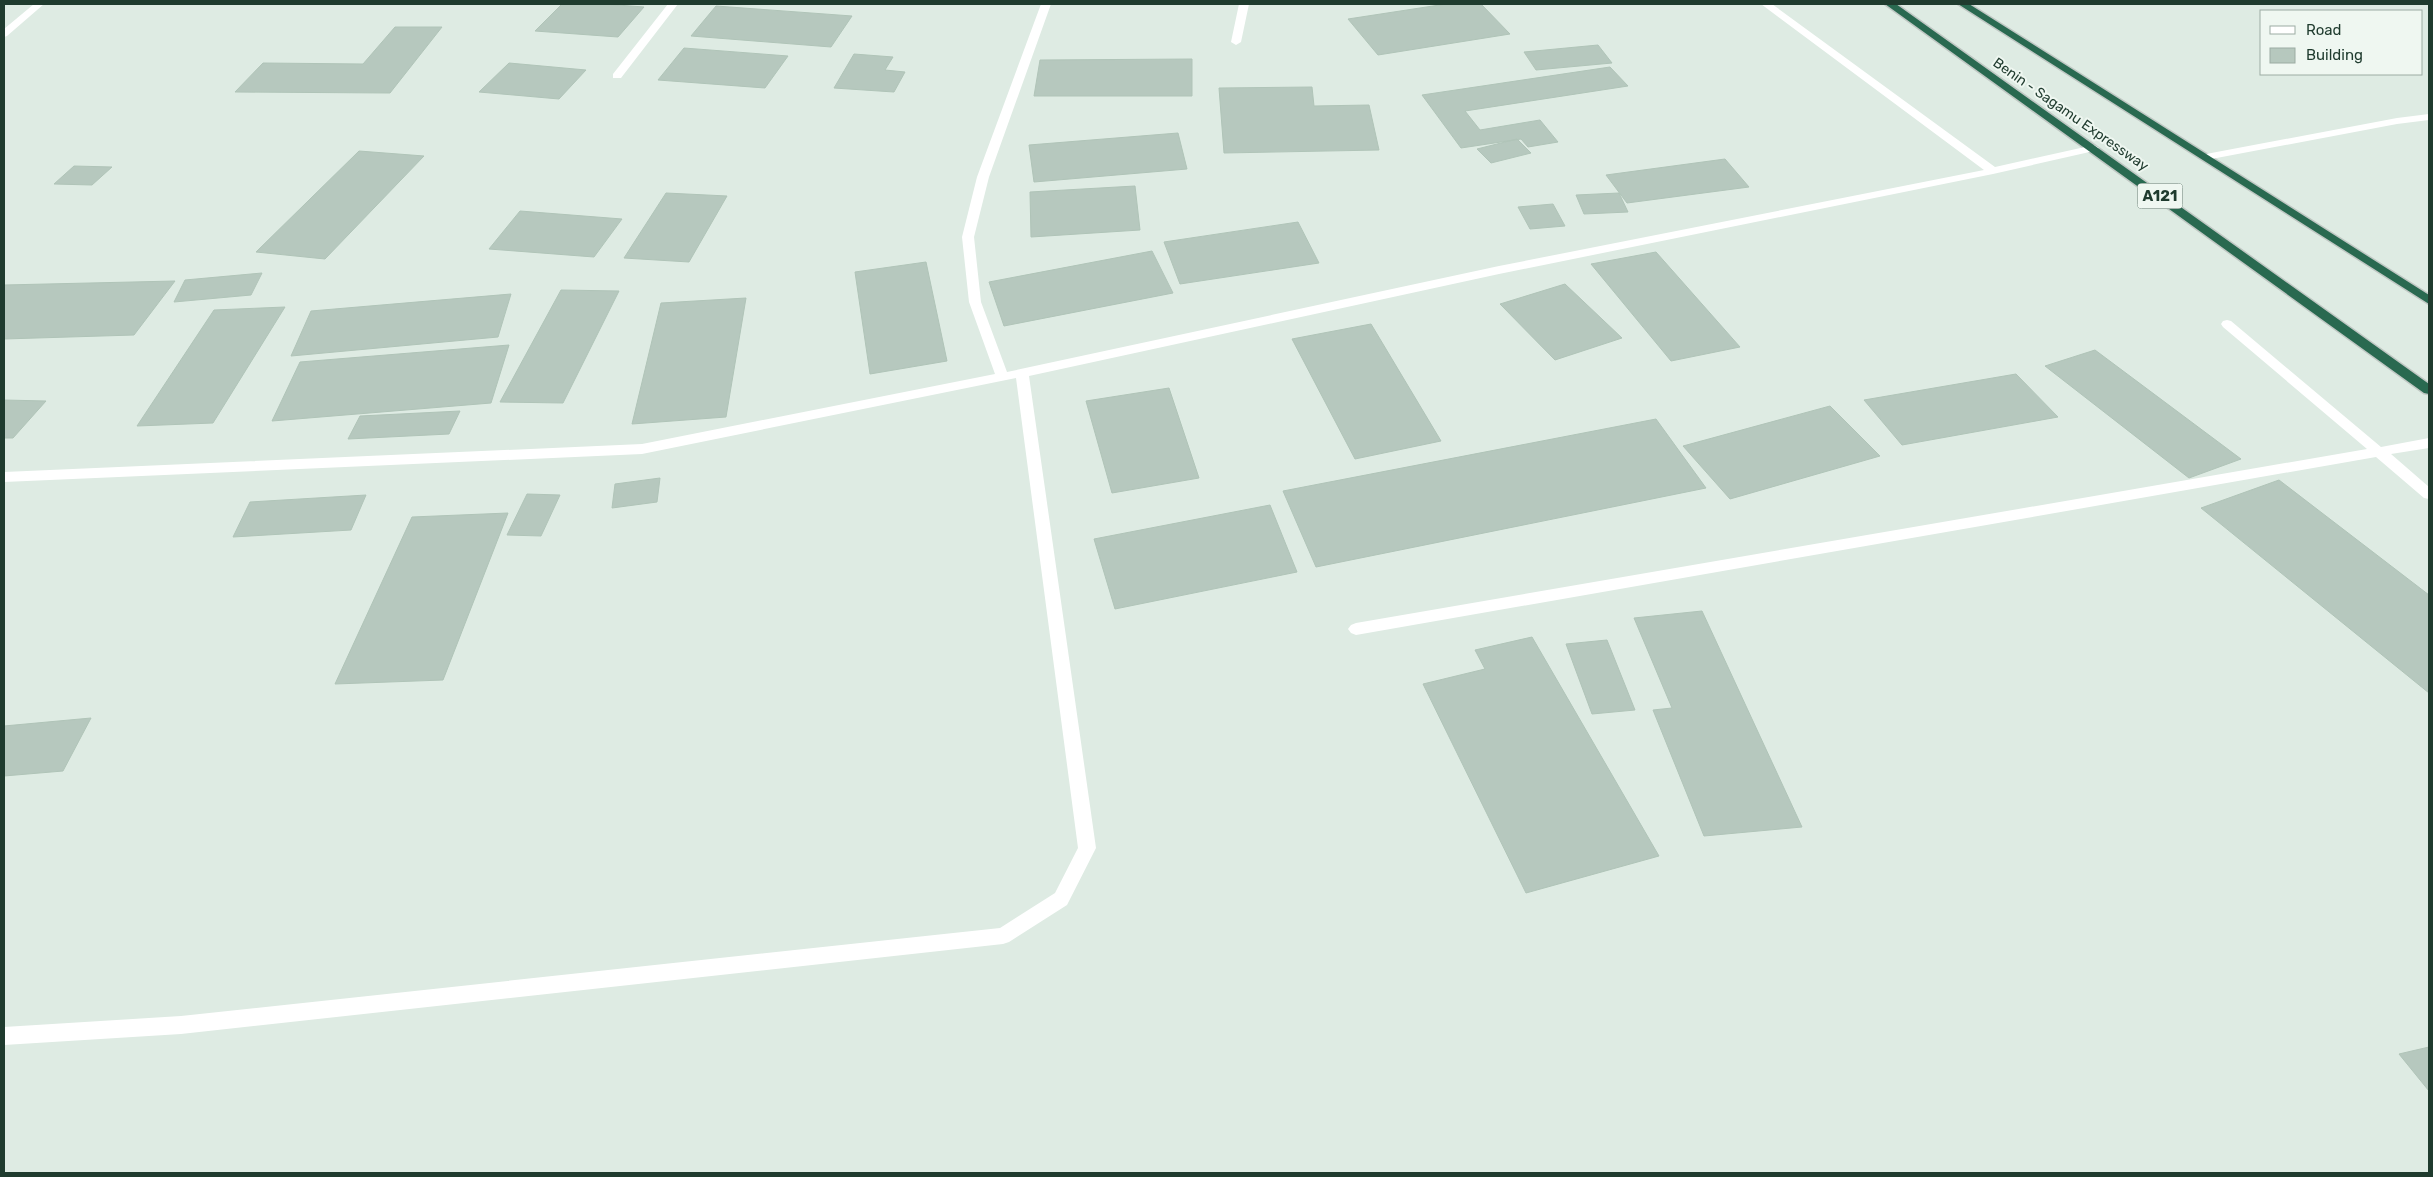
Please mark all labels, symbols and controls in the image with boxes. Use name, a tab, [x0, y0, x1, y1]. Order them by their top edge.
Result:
legend	[2260, 10, 2423, 75]
text: Road	[2306, 21, 2342, 39]
text: Building	[2306, 46, 2363, 64]
street label: Benin - Sagamu Expressway	[1990, 54, 2152, 175]
road number: A121	[2138, 184, 2182, 208]

